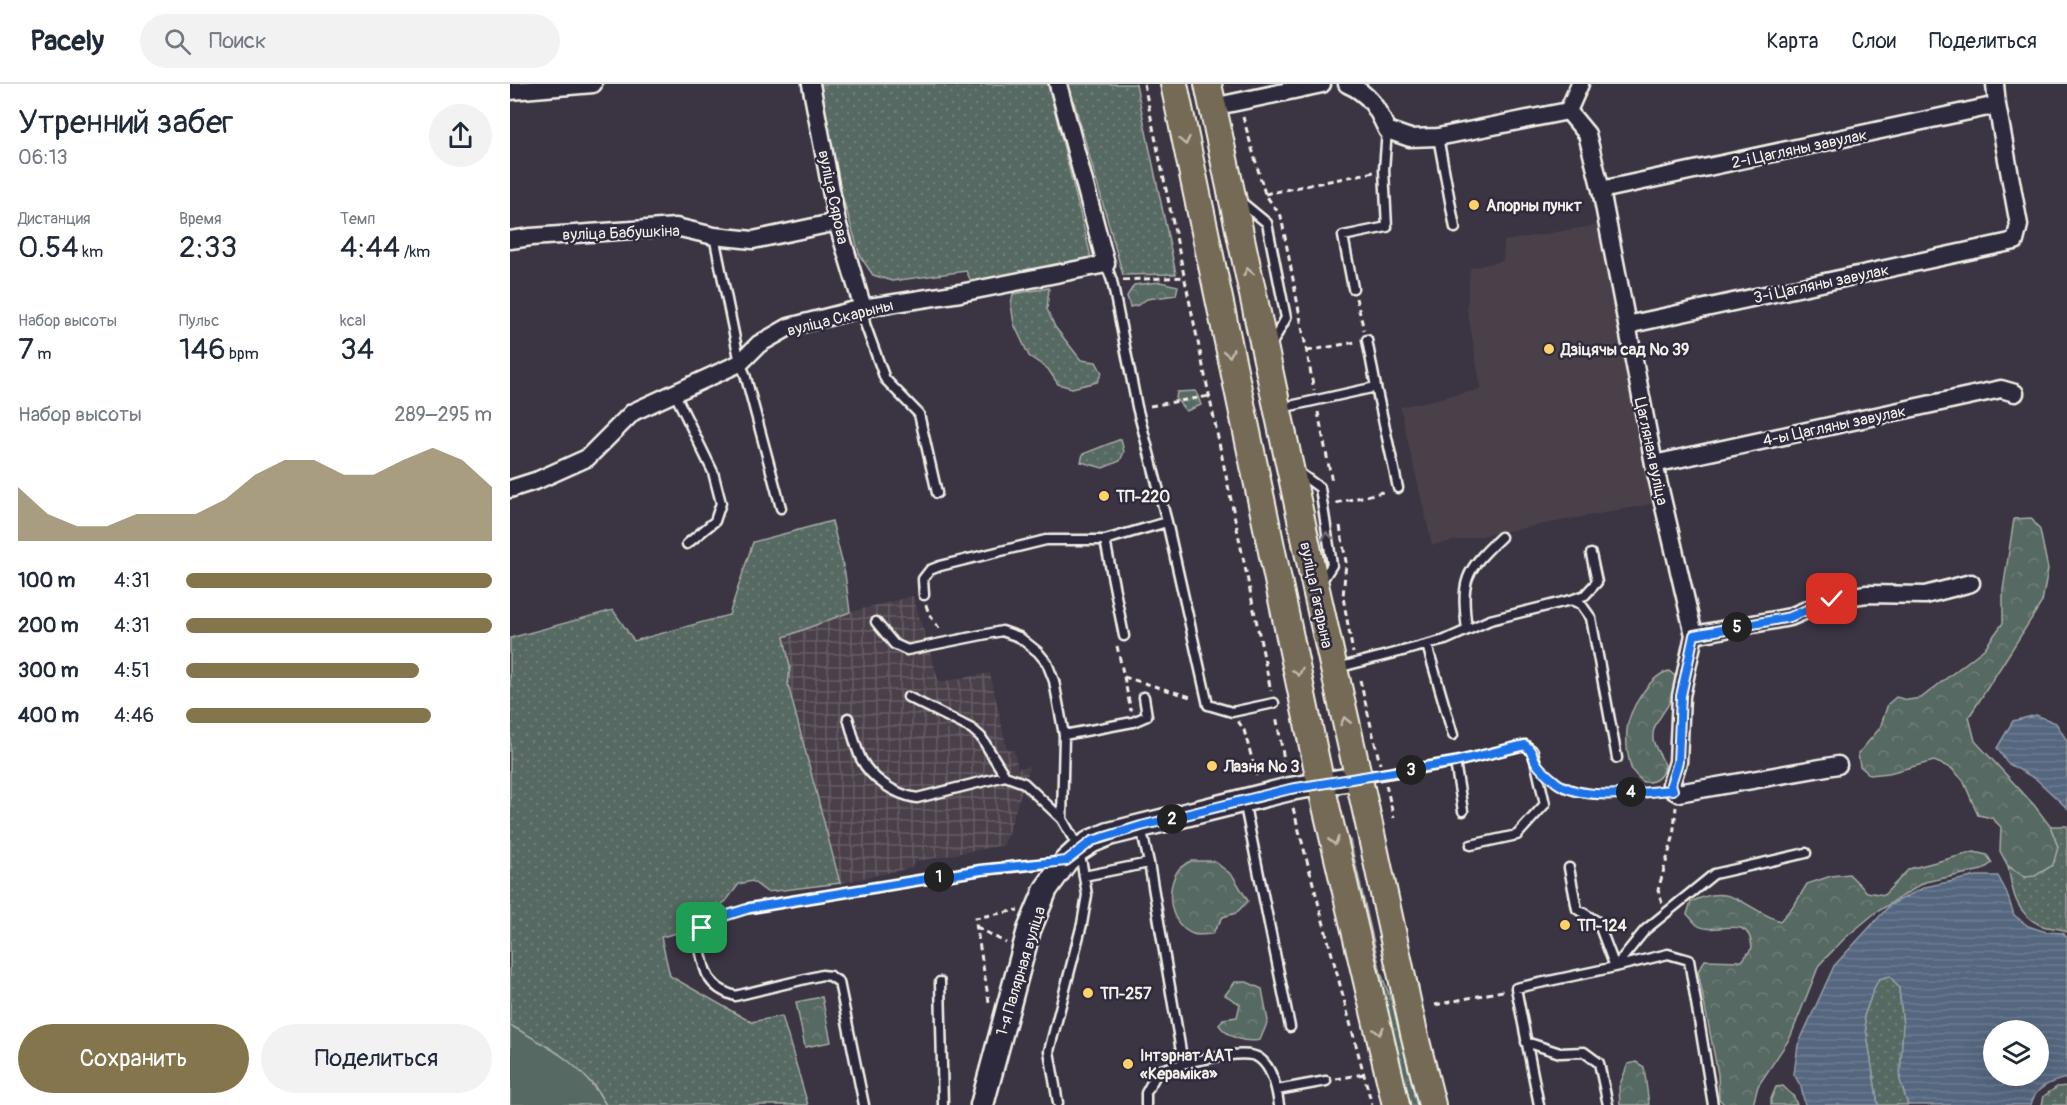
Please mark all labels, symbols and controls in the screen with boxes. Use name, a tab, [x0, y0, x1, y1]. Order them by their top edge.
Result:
search box	[140, 14, 560, 68]
text: Pacely	[30, 24, 104, 59]
icon: search	[161, 25, 194, 58]
text: Поиск	[209, 27, 266, 55]
text: Карта	[1766, 28, 1818, 55]
text: Слои	[1851, 28, 1896, 55]
text: Поделиться	[1929, 28, 2037, 55]
text: Утренний забег	[18, 102, 234, 143]
button: share	[429, 104, 492, 167]
street label: 2-і Цагляны завулак	[1730, 125, 1869, 173]
one-way arrow	[1178, 136, 1191, 146]
text: 06:13	[18, 145, 68, 170]
street label: вуліца Сярова	[813, 148, 853, 246]
place label: Апорны пункт	[1486, 196, 1583, 216]
marker: Апорны пункт	[1467, 198, 1481, 212]
text: Дистанция	[18, 209, 91, 229]
text: Время	[179, 209, 222, 229]
text: Темп	[340, 209, 375, 229]
street label: вуліца Бабушкіна	[562, 221, 680, 245]
text: 0.54	[18, 229, 79, 266]
text: 2:33	[179, 229, 237, 266]
text: 4:44	[340, 229, 400, 266]
text: km	[79, 242, 103, 262]
text: /km	[400, 242, 430, 262]
street label: 3-і Цагляны завулак	[1752, 260, 1891, 308]
one-way arrow	[1242, 267, 1255, 277]
street label: вуліца Скарыны	[785, 295, 895, 341]
text: Набор высоты	[18, 311, 117, 331]
text: Пульс	[179, 311, 219, 331]
text: kcal	[340, 311, 366, 331]
text: 7	[18, 331, 34, 368]
text: 146	[179, 331, 226, 368]
text: 34	[340, 331, 374, 368]
place label: Дзіцячы сад № 39	[1560, 340, 1689, 360]
marker: Дзіцячы сад № 39	[1542, 342, 1556, 356]
text: m	[34, 344, 52, 364]
text: bpm	[226, 344, 259, 364]
one-way arrow	[1222, 348, 1235, 358]
street label: Цагляная вуліца	[1630, 395, 1672, 507]
street label: 4-ы Цагляны завулак	[1761, 401, 1908, 451]
text: Набор высоты	[18, 402, 142, 427]
text: 289–295 m	[394, 402, 492, 427]
place label: ТП-220	[1115, 487, 1170, 507]
marker: ТП-220	[1097, 489, 1111, 503]
one-way arrow	[1322, 532, 1334, 541]
street label: вуліца Гагарына	[1295, 540, 1337, 650]
text: 100 m	[18, 568, 75, 593]
text: 4:31	[114, 568, 150, 593]
pin	[1806, 573, 1857, 624]
icon: check	[1815, 582, 1848, 615]
pin: 5	[1722, 612, 1752, 642]
text: 200 m	[18, 613, 79, 638]
text: 4:31	[114, 613, 150, 638]
text: 5	[1733, 617, 1741, 637]
text: 300 m	[18, 658, 79, 683]
text: 4:51	[114, 658, 150, 683]
one-way arrow	[1290, 667, 1303, 677]
text: 400 m	[18, 703, 79, 728]
text: 4:46	[114, 703, 154, 728]
one-way arrow	[1339, 717, 1352, 727]
pin: 3	[1396, 755, 1426, 785]
place label: Лазня № 3	[1223, 757, 1300, 777]
marker: Лазня № 3	[1205, 759, 1219, 773]
text: 3	[1407, 760, 1415, 780]
pin: 4	[1616, 777, 1646, 807]
text: 4	[1626, 782, 1636, 802]
pin: 2	[1157, 804, 1187, 834]
text: 2	[1168, 809, 1176, 829]
one-way arrow	[1327, 836, 1340, 846]
pin: 1	[924, 862, 954, 892]
text: 1	[936, 867, 942, 887]
pin	[676, 902, 727, 953]
street label: 1-я Палярная вуліца	[992, 904, 1050, 1039]
icon: arrive	[685, 911, 718, 944]
place label: ТП-124	[1576, 916, 1627, 936]
marker: ТП-124	[1558, 918, 1572, 932]
place label: ТП-257	[1099, 984, 1152, 1004]
marker: ТП-257	[1081, 986, 1095, 1000]
map controls	[1983, 1020, 2049, 1086]
button: layers	[1983, 1020, 2049, 1086]
button: Сохранить	[18, 1024, 249, 1093]
button: Поделиться	[261, 1024, 492, 1093]
one-way arrow	[1371, 1026, 1384, 1036]
place label: Інтэрнат ААТ «Кераміка»	[1140, 1046, 1233, 1084]
marker: Інтэрнат ААТ «Кераміка»	[1121, 1057, 1135, 1071]

